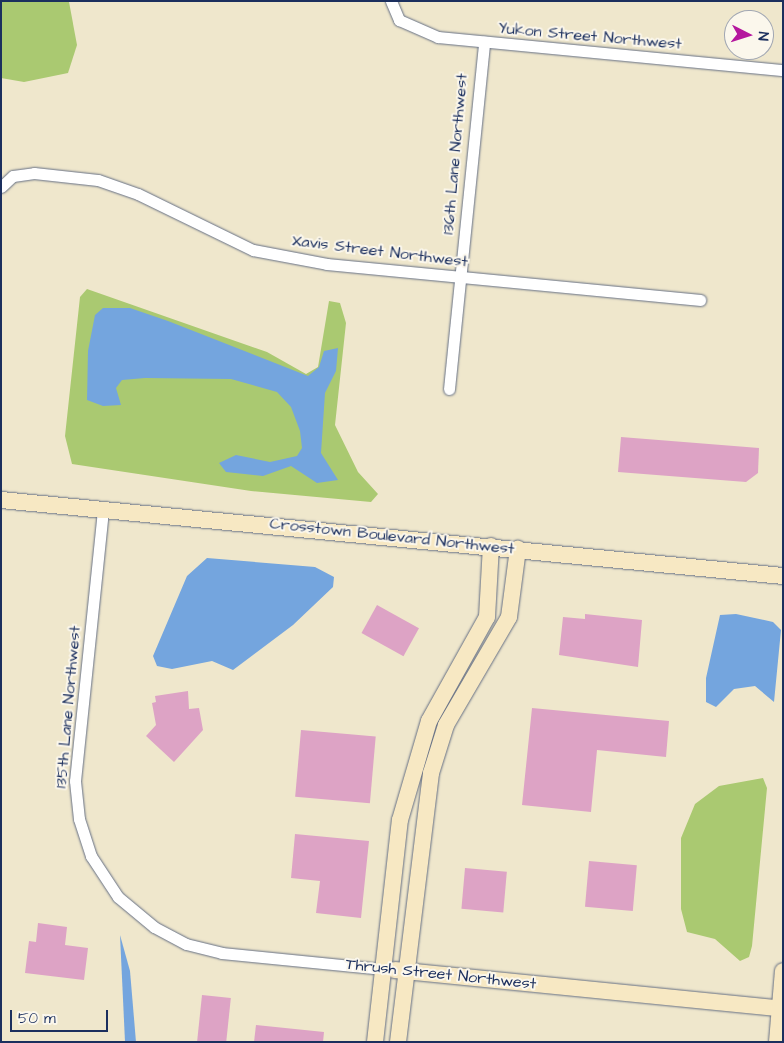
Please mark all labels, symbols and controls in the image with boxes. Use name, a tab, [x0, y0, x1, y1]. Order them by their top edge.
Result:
north arrow	[724, 10, 774, 60]
street label: Yukon Street Northwest	[498, 18, 682, 54]
text: N	[753, 31, 773, 41]
street label: 136th Lane Northwest	[438, 73, 472, 235]
street label: Xavis Street Northwest	[291, 231, 469, 271]
street label: Crosstown Boulevard Northwest	[269, 514, 515, 558]
street label: 135th Lane Northwest	[51, 625, 85, 789]
street label: Thrush Street Northwest	[345, 954, 537, 994]
scale bar	[12, 1000, 110, 1032]
text: 50 m	[18, 1008, 56, 1029]

